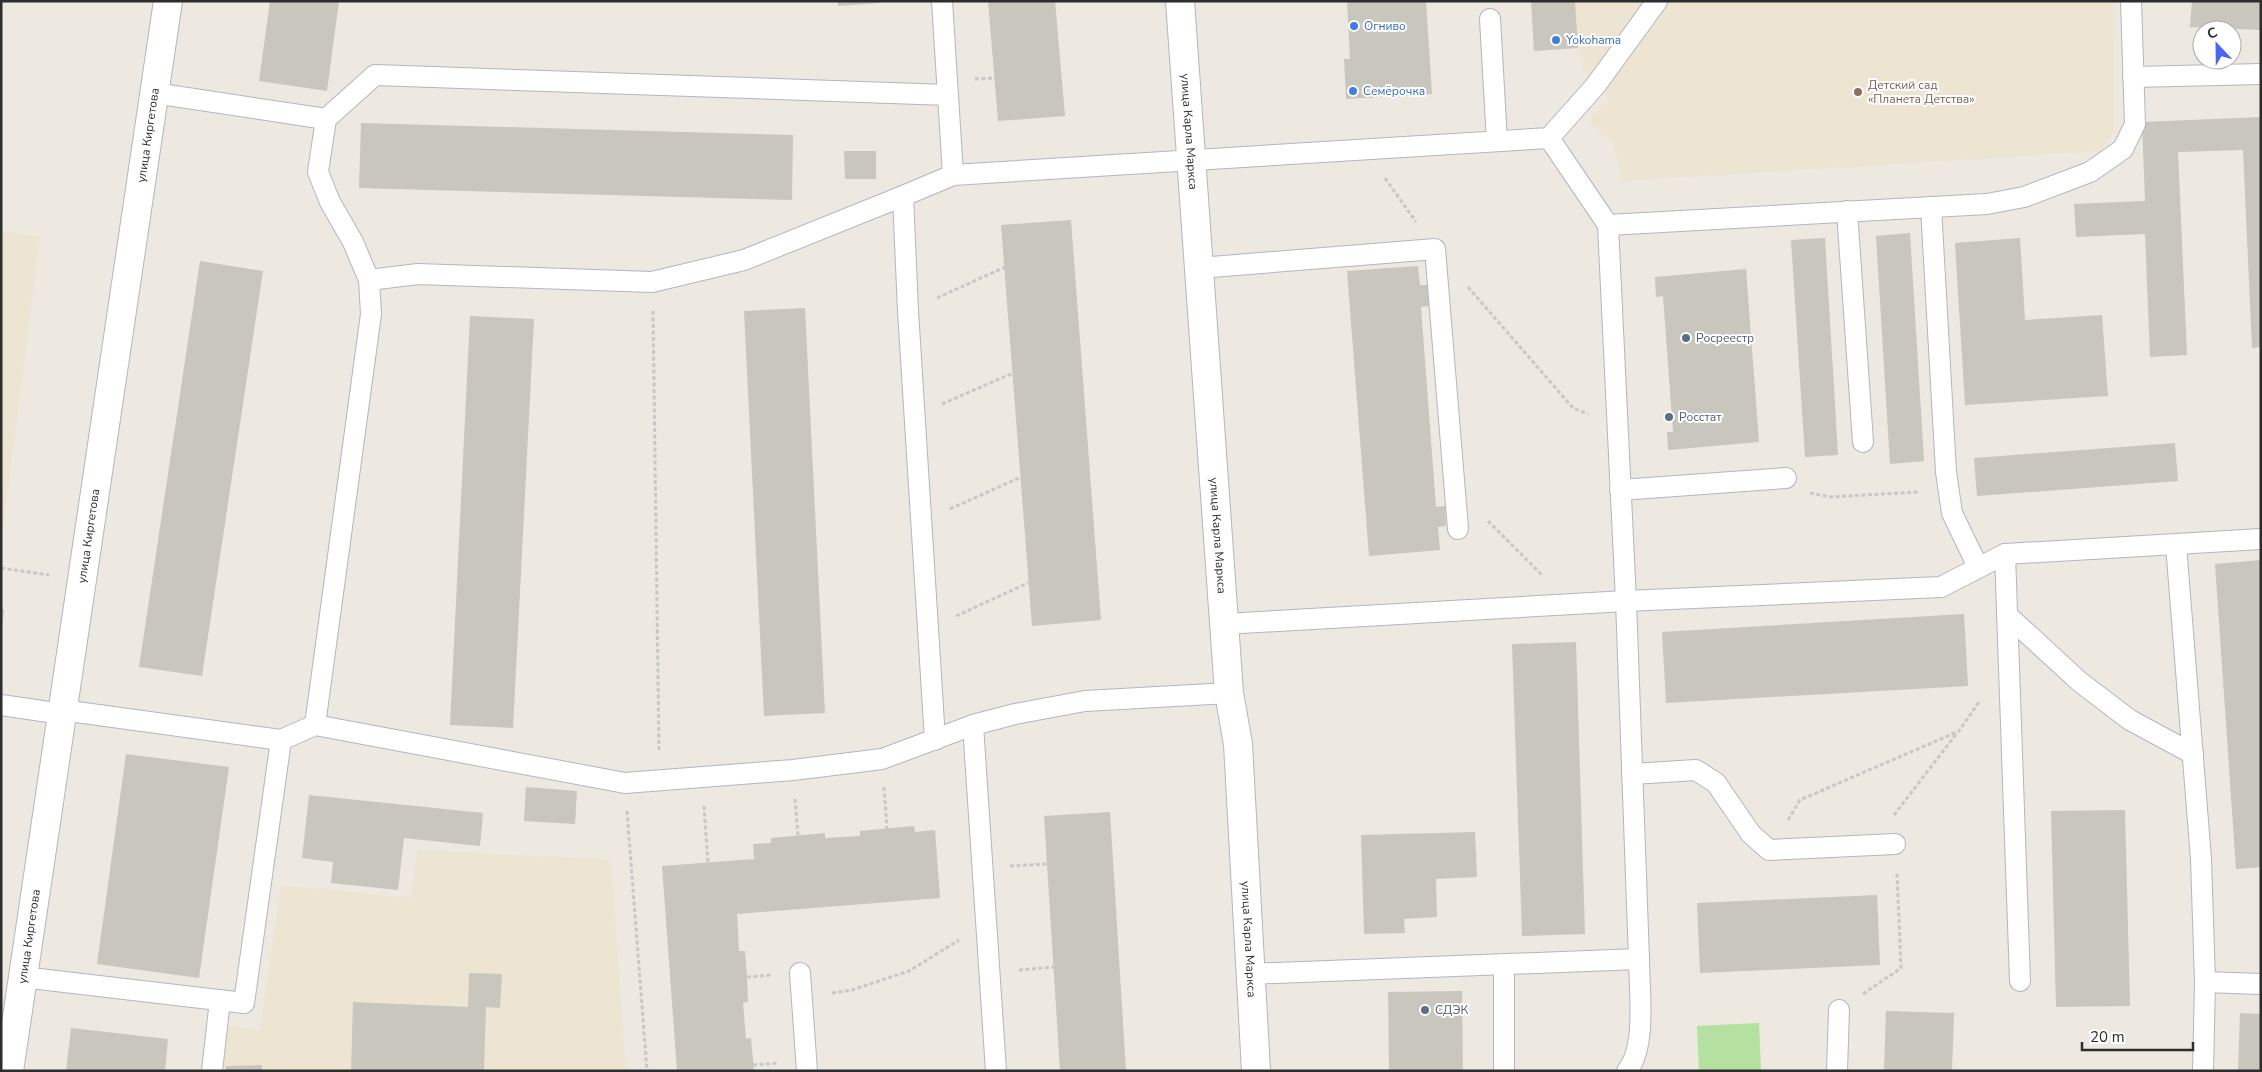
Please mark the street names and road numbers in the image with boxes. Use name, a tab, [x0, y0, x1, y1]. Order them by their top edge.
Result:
street label: улица Карла Маркса	[1177, 73, 1201, 190]
street label: улица Киргетова	[133, 87, 163, 184]
street label: улица Карла Маркса	[1206, 477, 1230, 594]
street label: улица Киргетова	[74, 488, 103, 584]
street label: улица Карла Маркса	[1238, 881, 1260, 998]
street label: улица Киргетова	[14, 888, 44, 985]

